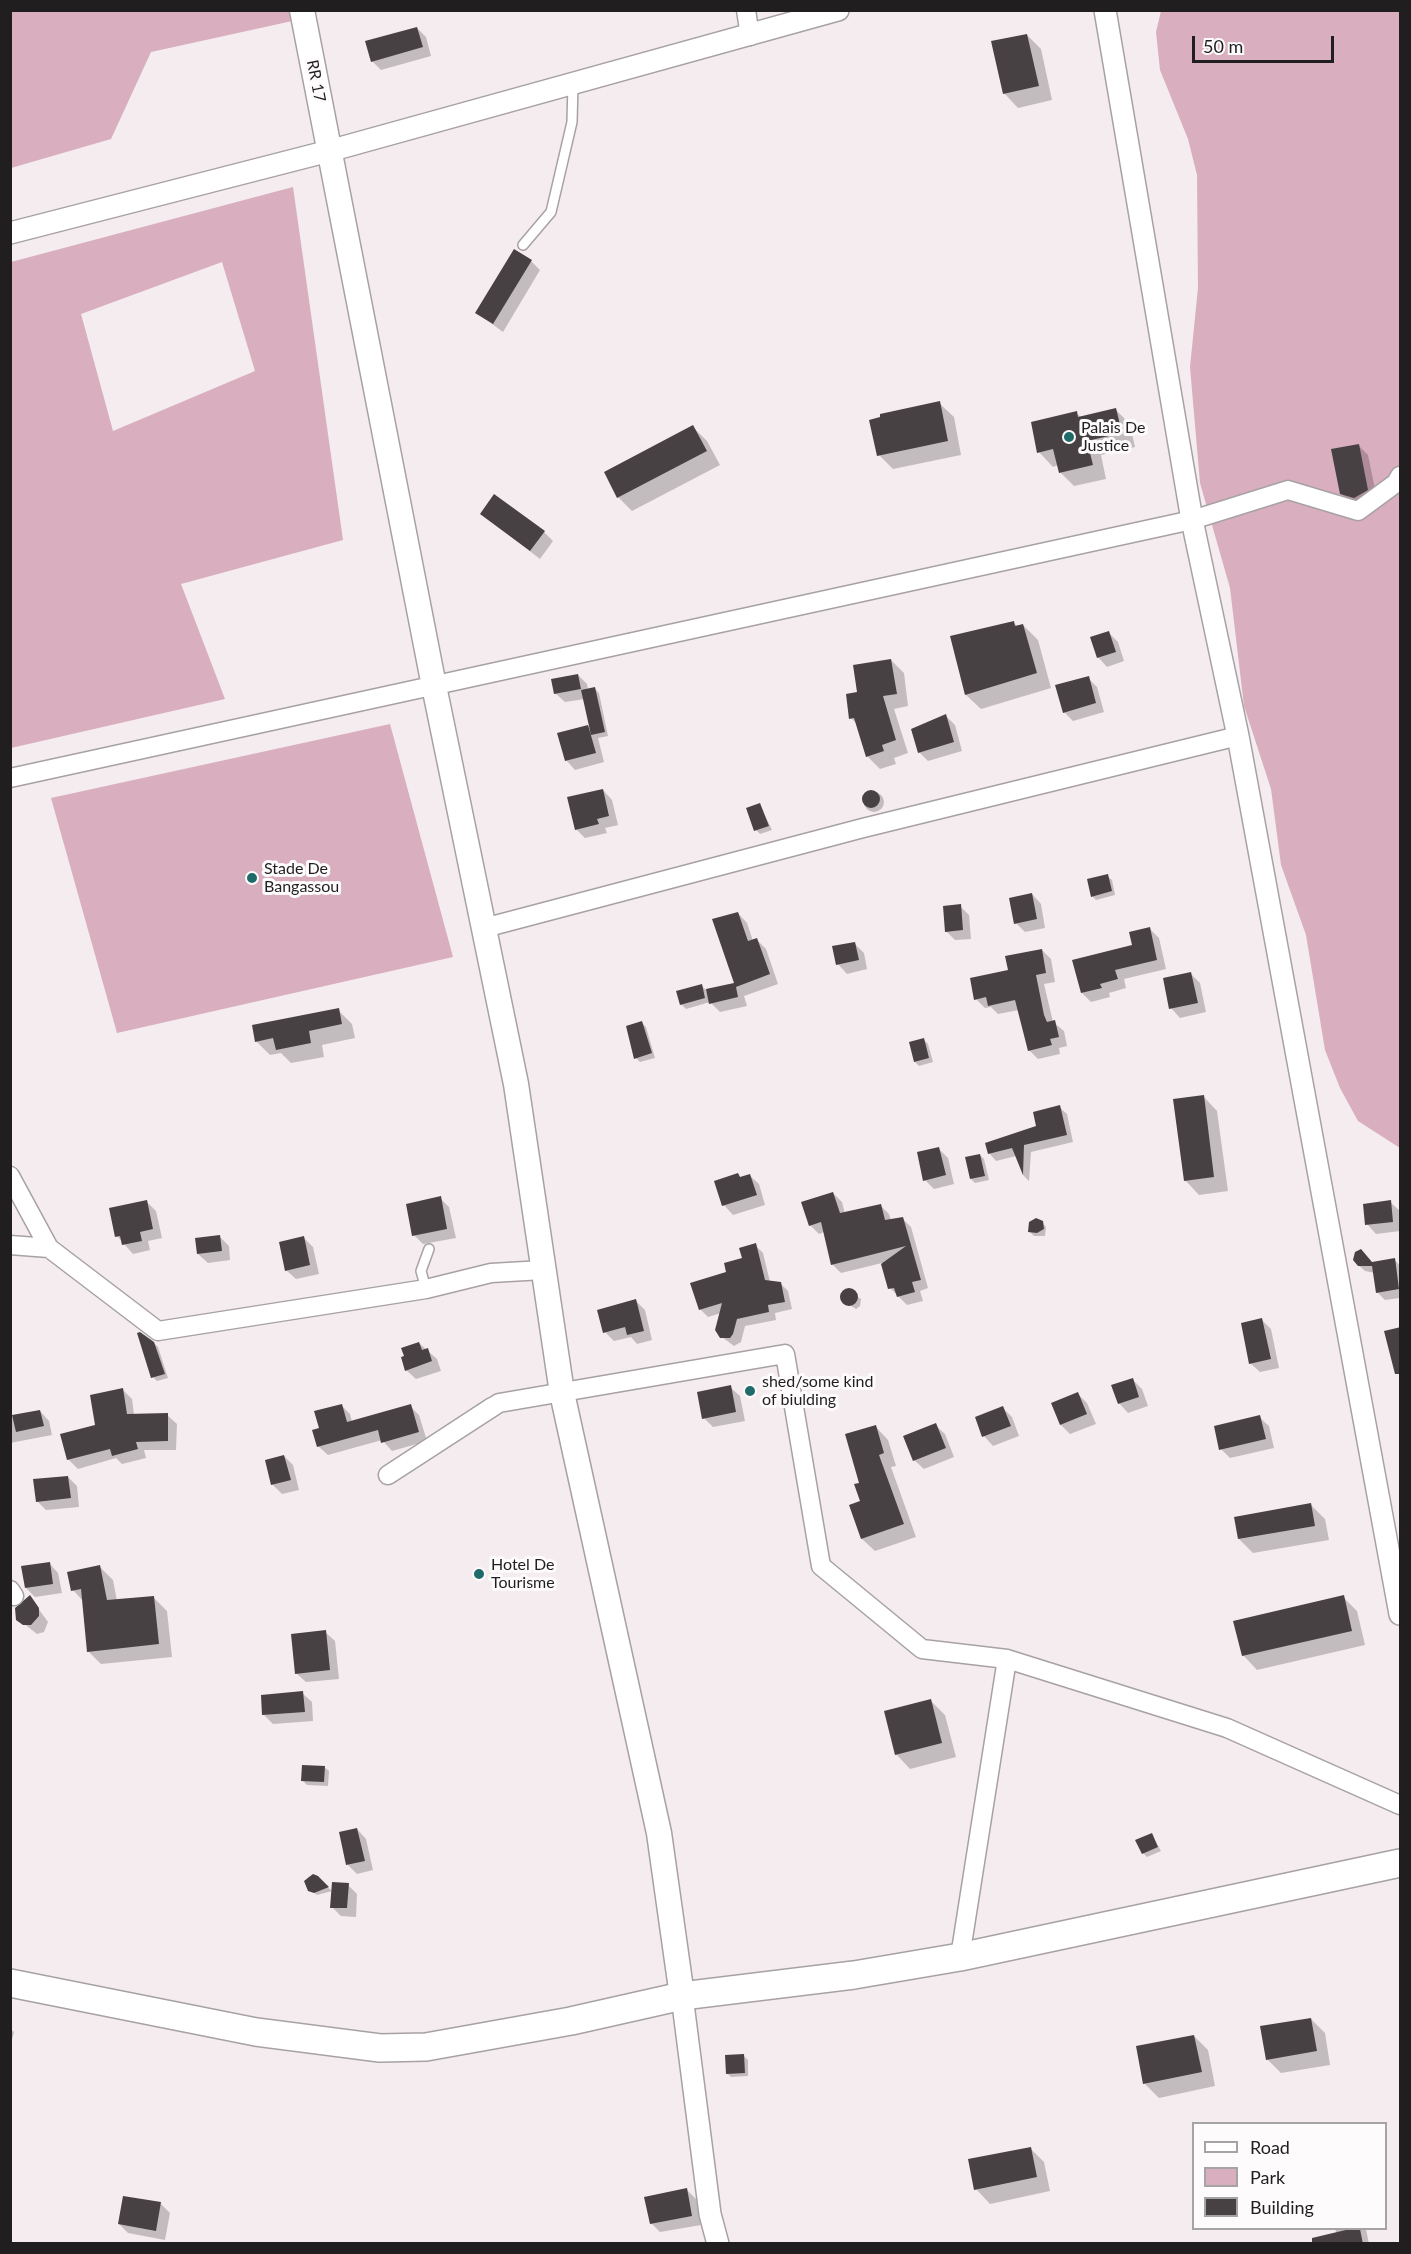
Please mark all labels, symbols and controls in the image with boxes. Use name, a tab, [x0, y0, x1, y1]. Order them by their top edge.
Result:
scale bar	[1195, 24, 1338, 62]
text: 50 m	[1203, 35, 1243, 57]
street label: RR 17	[303, 58, 329, 104]
place label: Palais De Justice	[1081, 418, 1145, 456]
marker: Palais De Justice	[1062, 430, 1076, 444]
place label: Stade De Bangassou	[264, 859, 339, 897]
marker: Stade De Bangassou	[245, 871, 259, 885]
place label: shed/some kind of biulding	[762, 1372, 873, 1410]
marker: shed/some kind of biulding	[743, 1384, 757, 1398]
place label: Hotel De Tourisme	[491, 1555, 555, 1593]
marker: Hotel De Tourisme	[472, 1567, 486, 1581]
legend	[1192, 2122, 1387, 2230]
text: Road	[1250, 2136, 1290, 2158]
text: Park	[1250, 2166, 1285, 2188]
text: Building	[1250, 2196, 1314, 2218]

